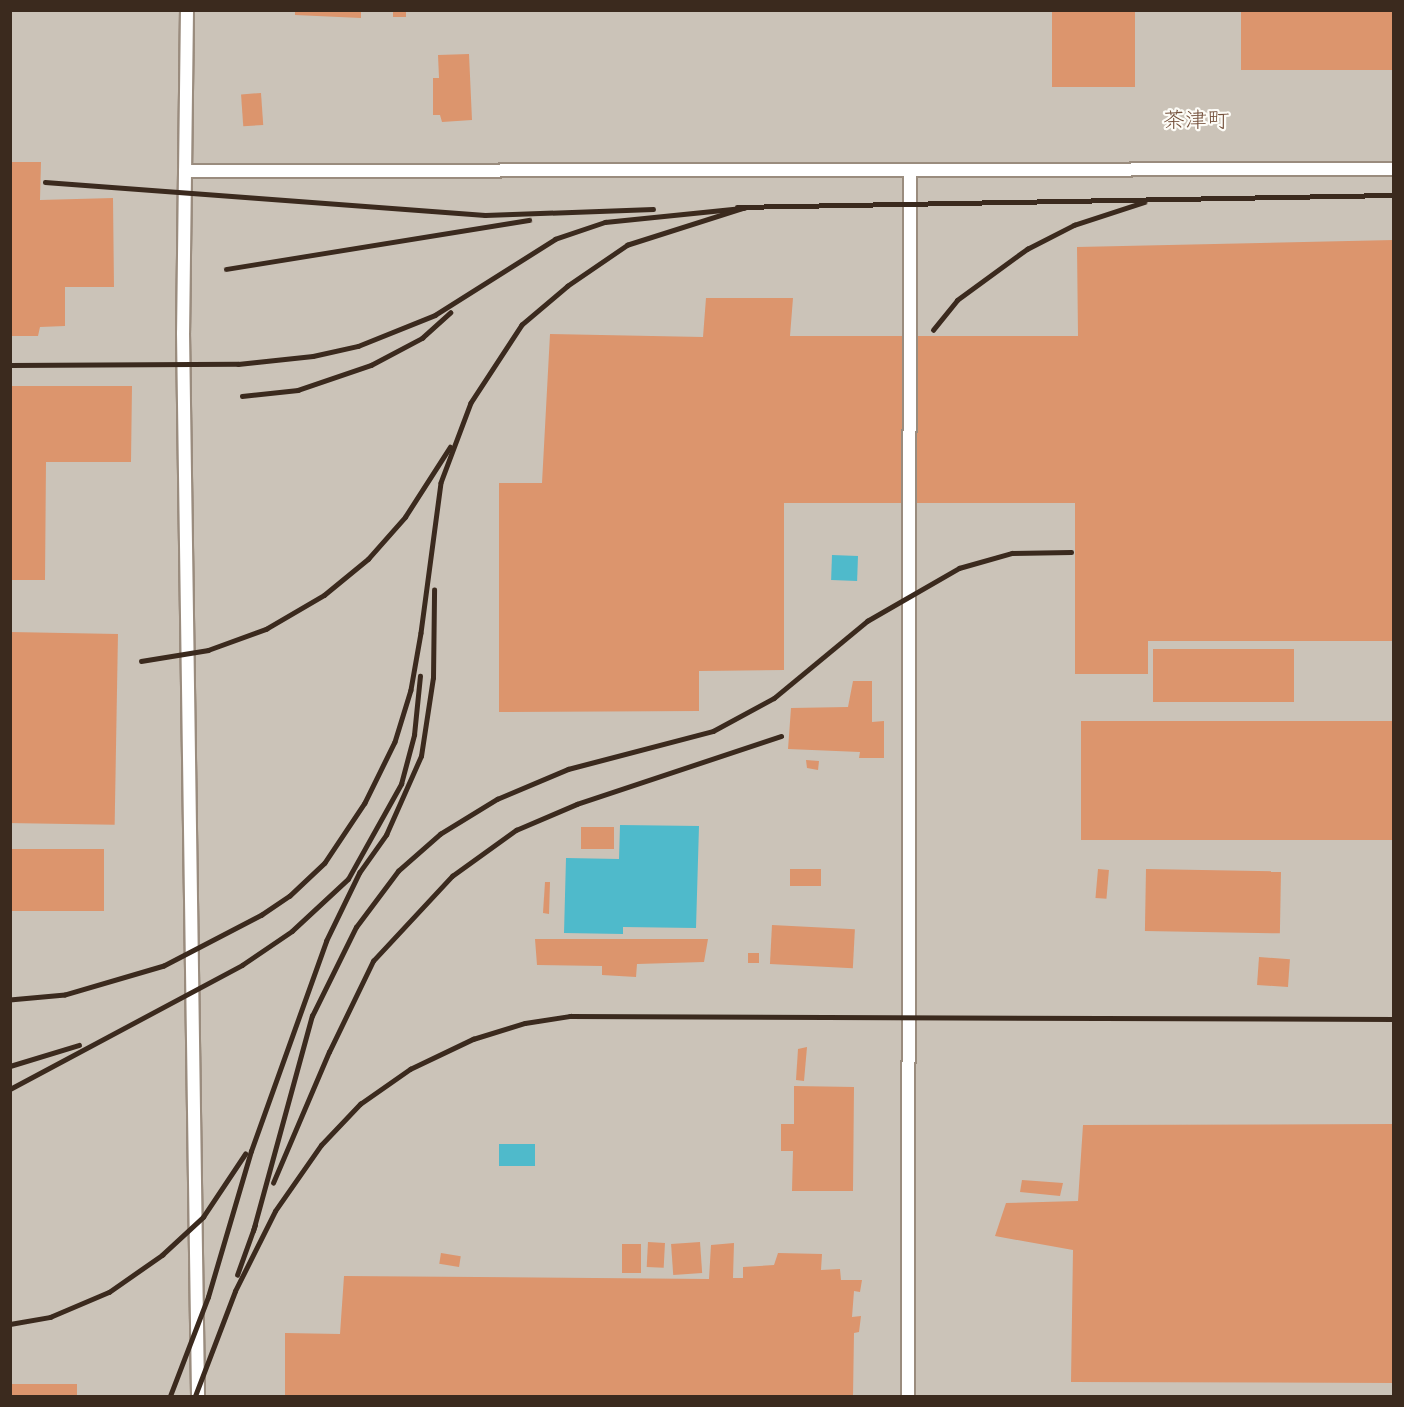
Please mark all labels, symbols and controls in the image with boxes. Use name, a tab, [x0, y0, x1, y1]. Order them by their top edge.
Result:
district label: 茶津町	[1163, 107, 1229, 133]

